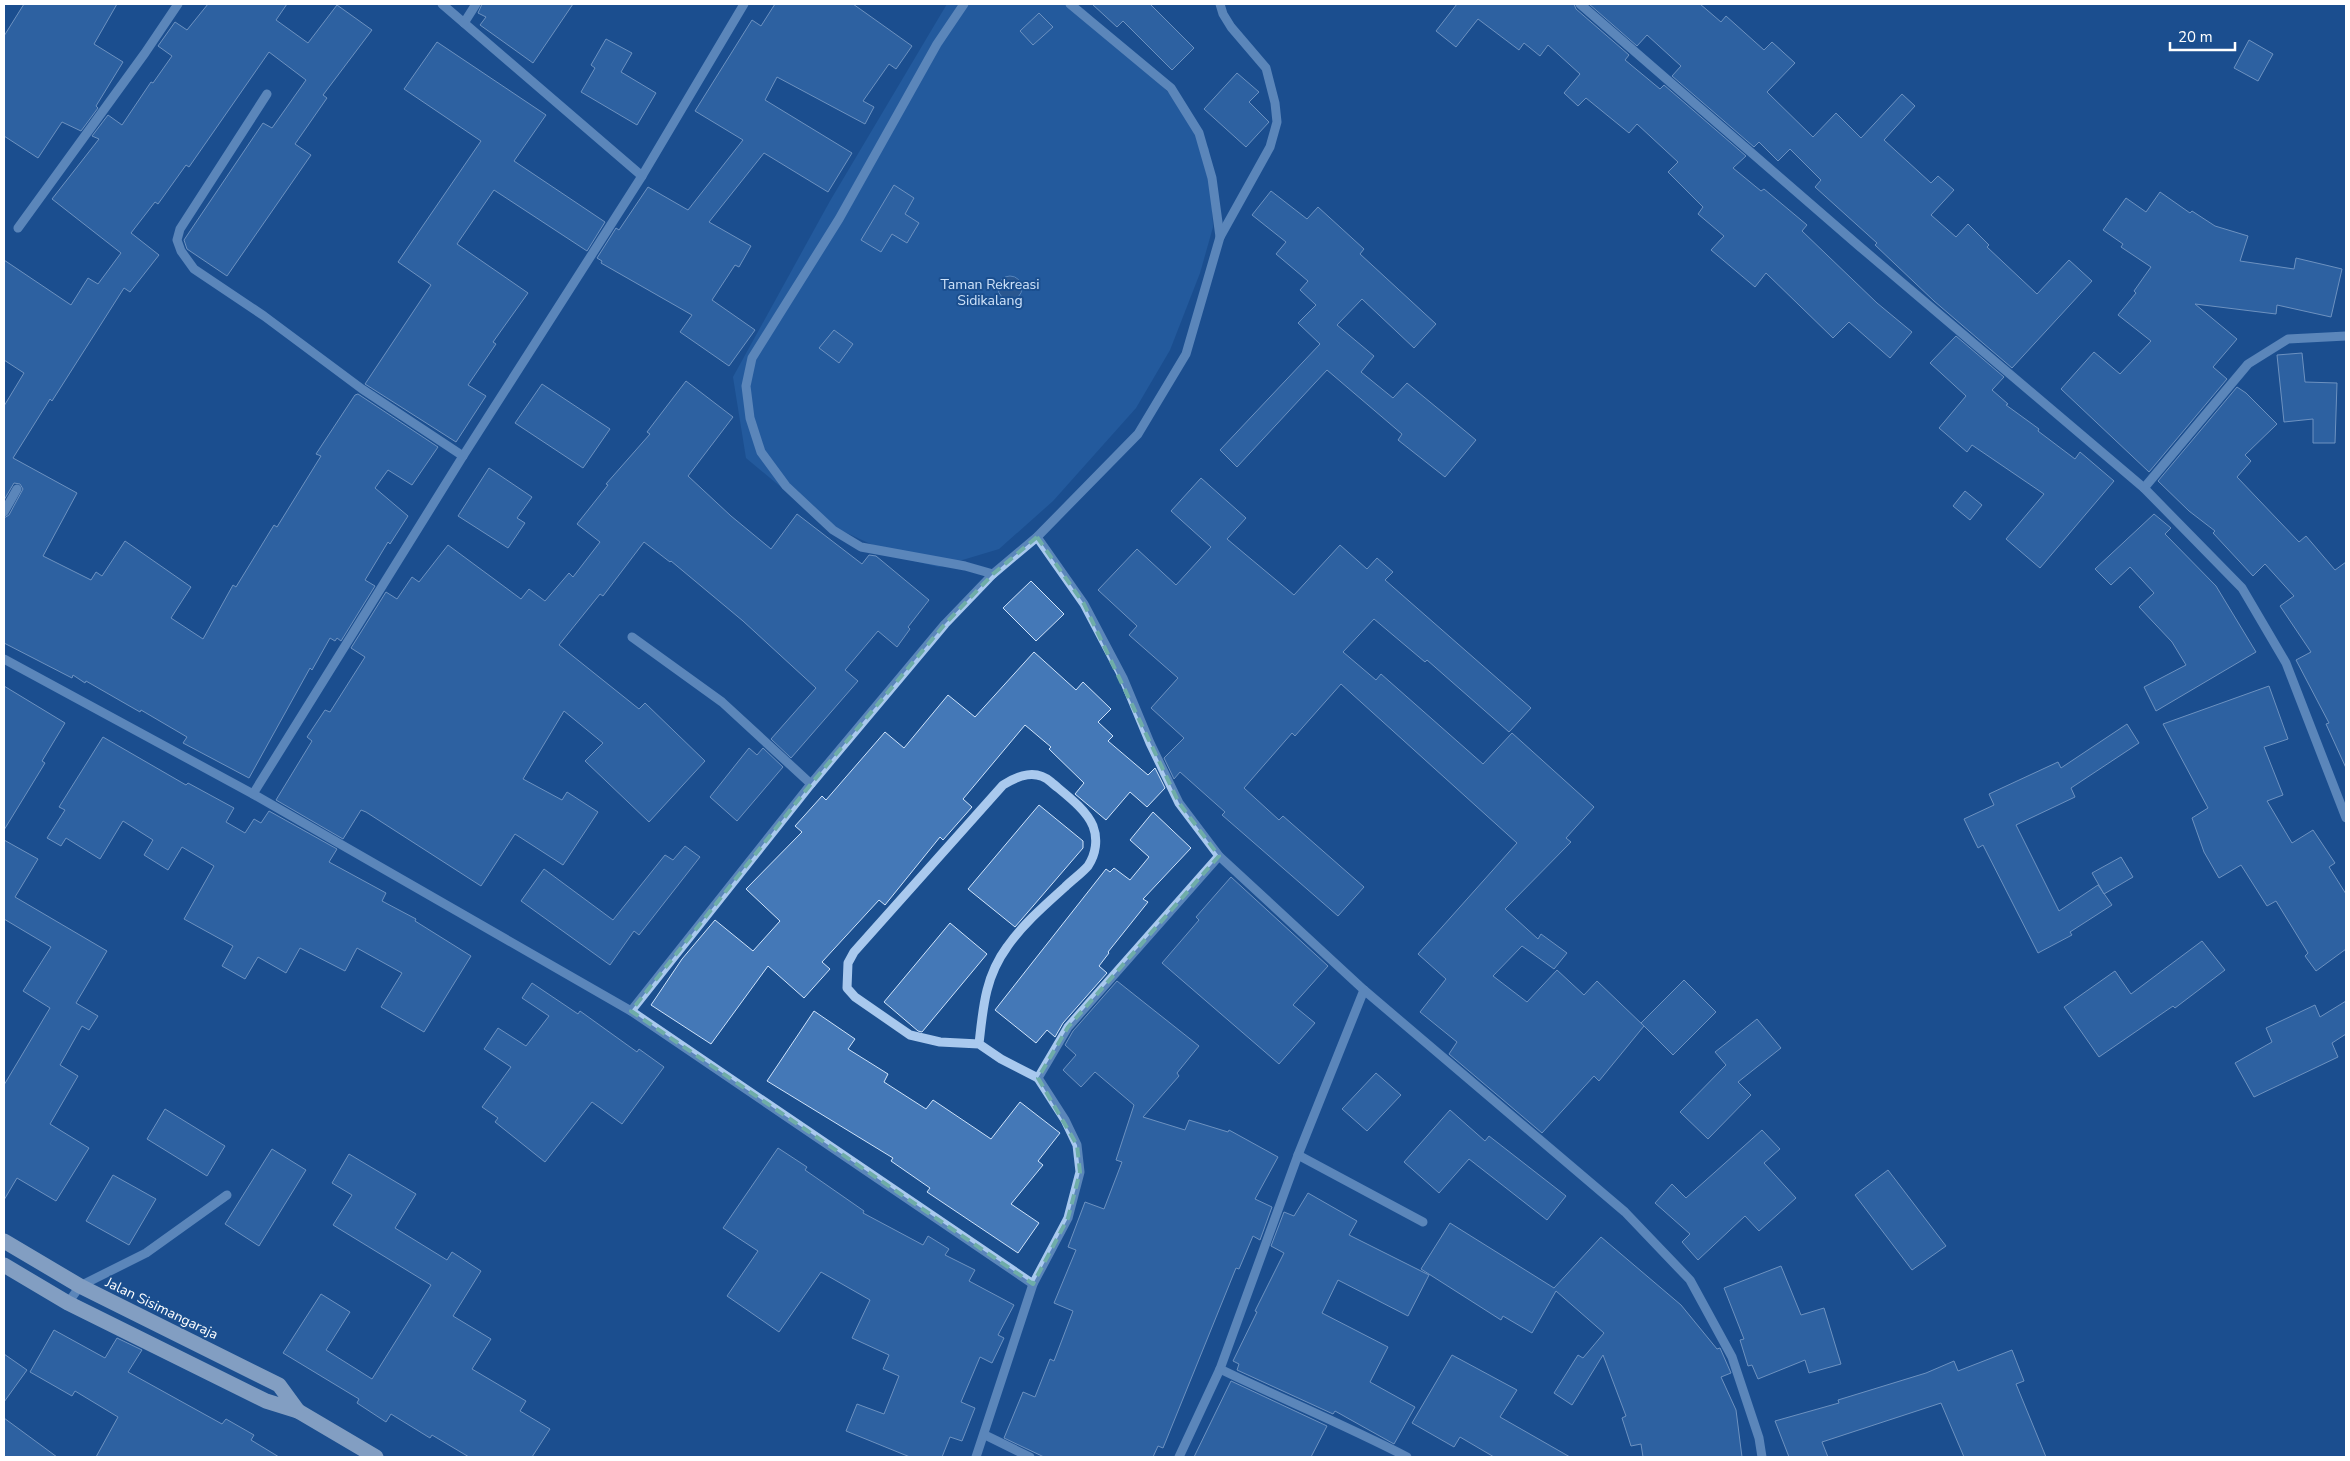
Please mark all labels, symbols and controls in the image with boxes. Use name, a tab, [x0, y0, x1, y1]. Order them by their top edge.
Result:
scale bar	[2170, 20, 2235, 52]
text: 20 m	[2178, 27, 2213, 47]
park label: Taman Rekreasi Sidikalang	[940, 275, 1040, 310]
street label: Jalan Sisimangaraja	[101, 1273, 221, 1344]

